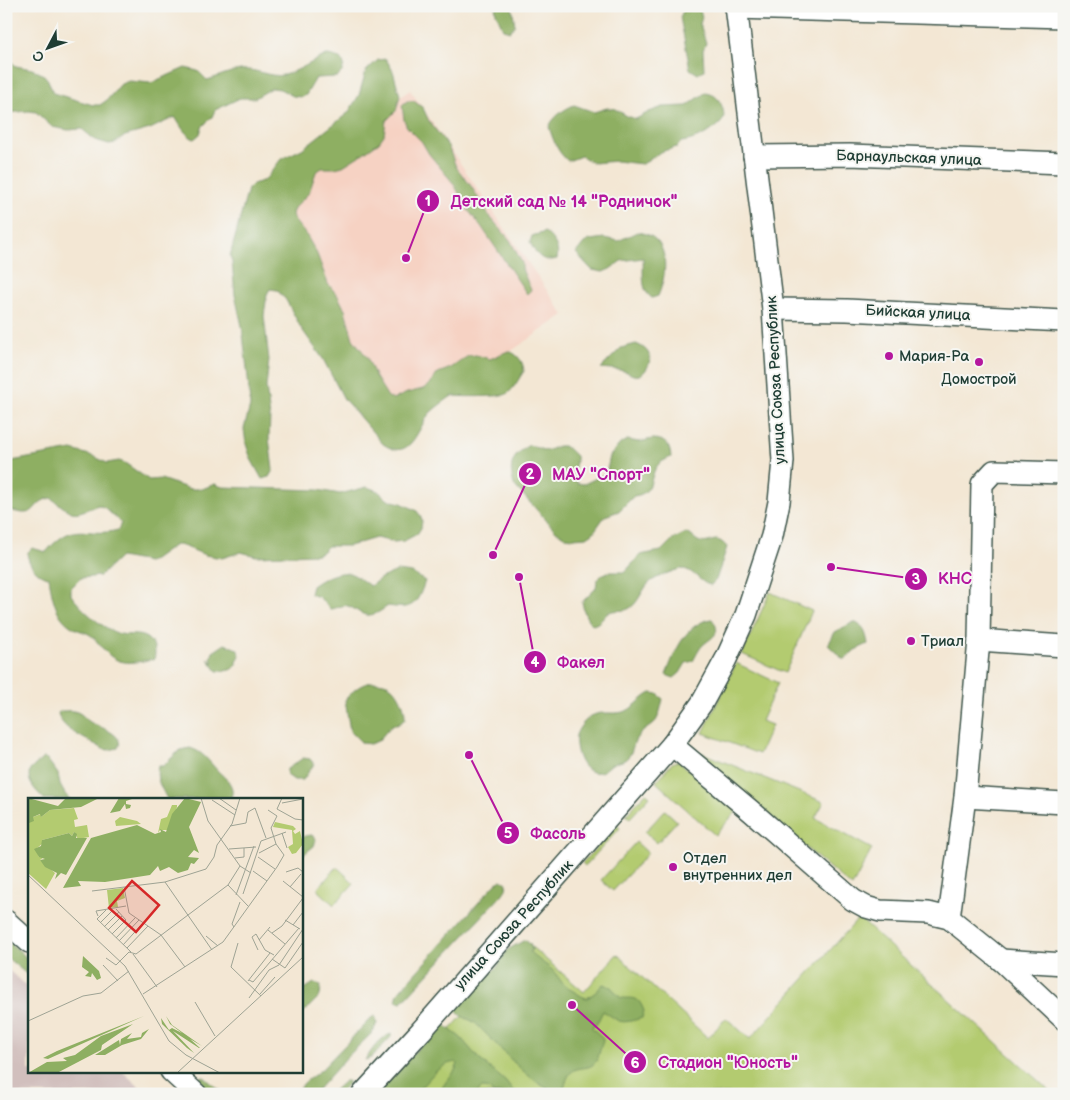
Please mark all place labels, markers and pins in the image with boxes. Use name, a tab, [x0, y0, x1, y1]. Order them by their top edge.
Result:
callout: Детский сад № 14 "Родничок"	[416, 186, 688, 217]
place label: Мария-Ра	[899, 347, 970, 366]
marker: Мария-Ра	[883, 350, 895, 362]
marker: Домострой	[973, 356, 985, 368]
place label: Домострой	[941, 370, 1017, 389]
callout: МАУ "Спорт"	[517, 458, 660, 489]
callout: КНС	[903, 563, 982, 594]
place label: Триал	[921, 632, 964, 651]
marker: Триал	[905, 635, 917, 647]
callout: Факел	[522, 647, 615, 678]
callout: Фасоль	[495, 817, 596, 848]
place label: Отдел внутренних дел	[683, 849, 792, 885]
marker: Отдел внутренних дел	[667, 861, 679, 873]
callout: Стадион "Юность"	[623, 1047, 808, 1078]

